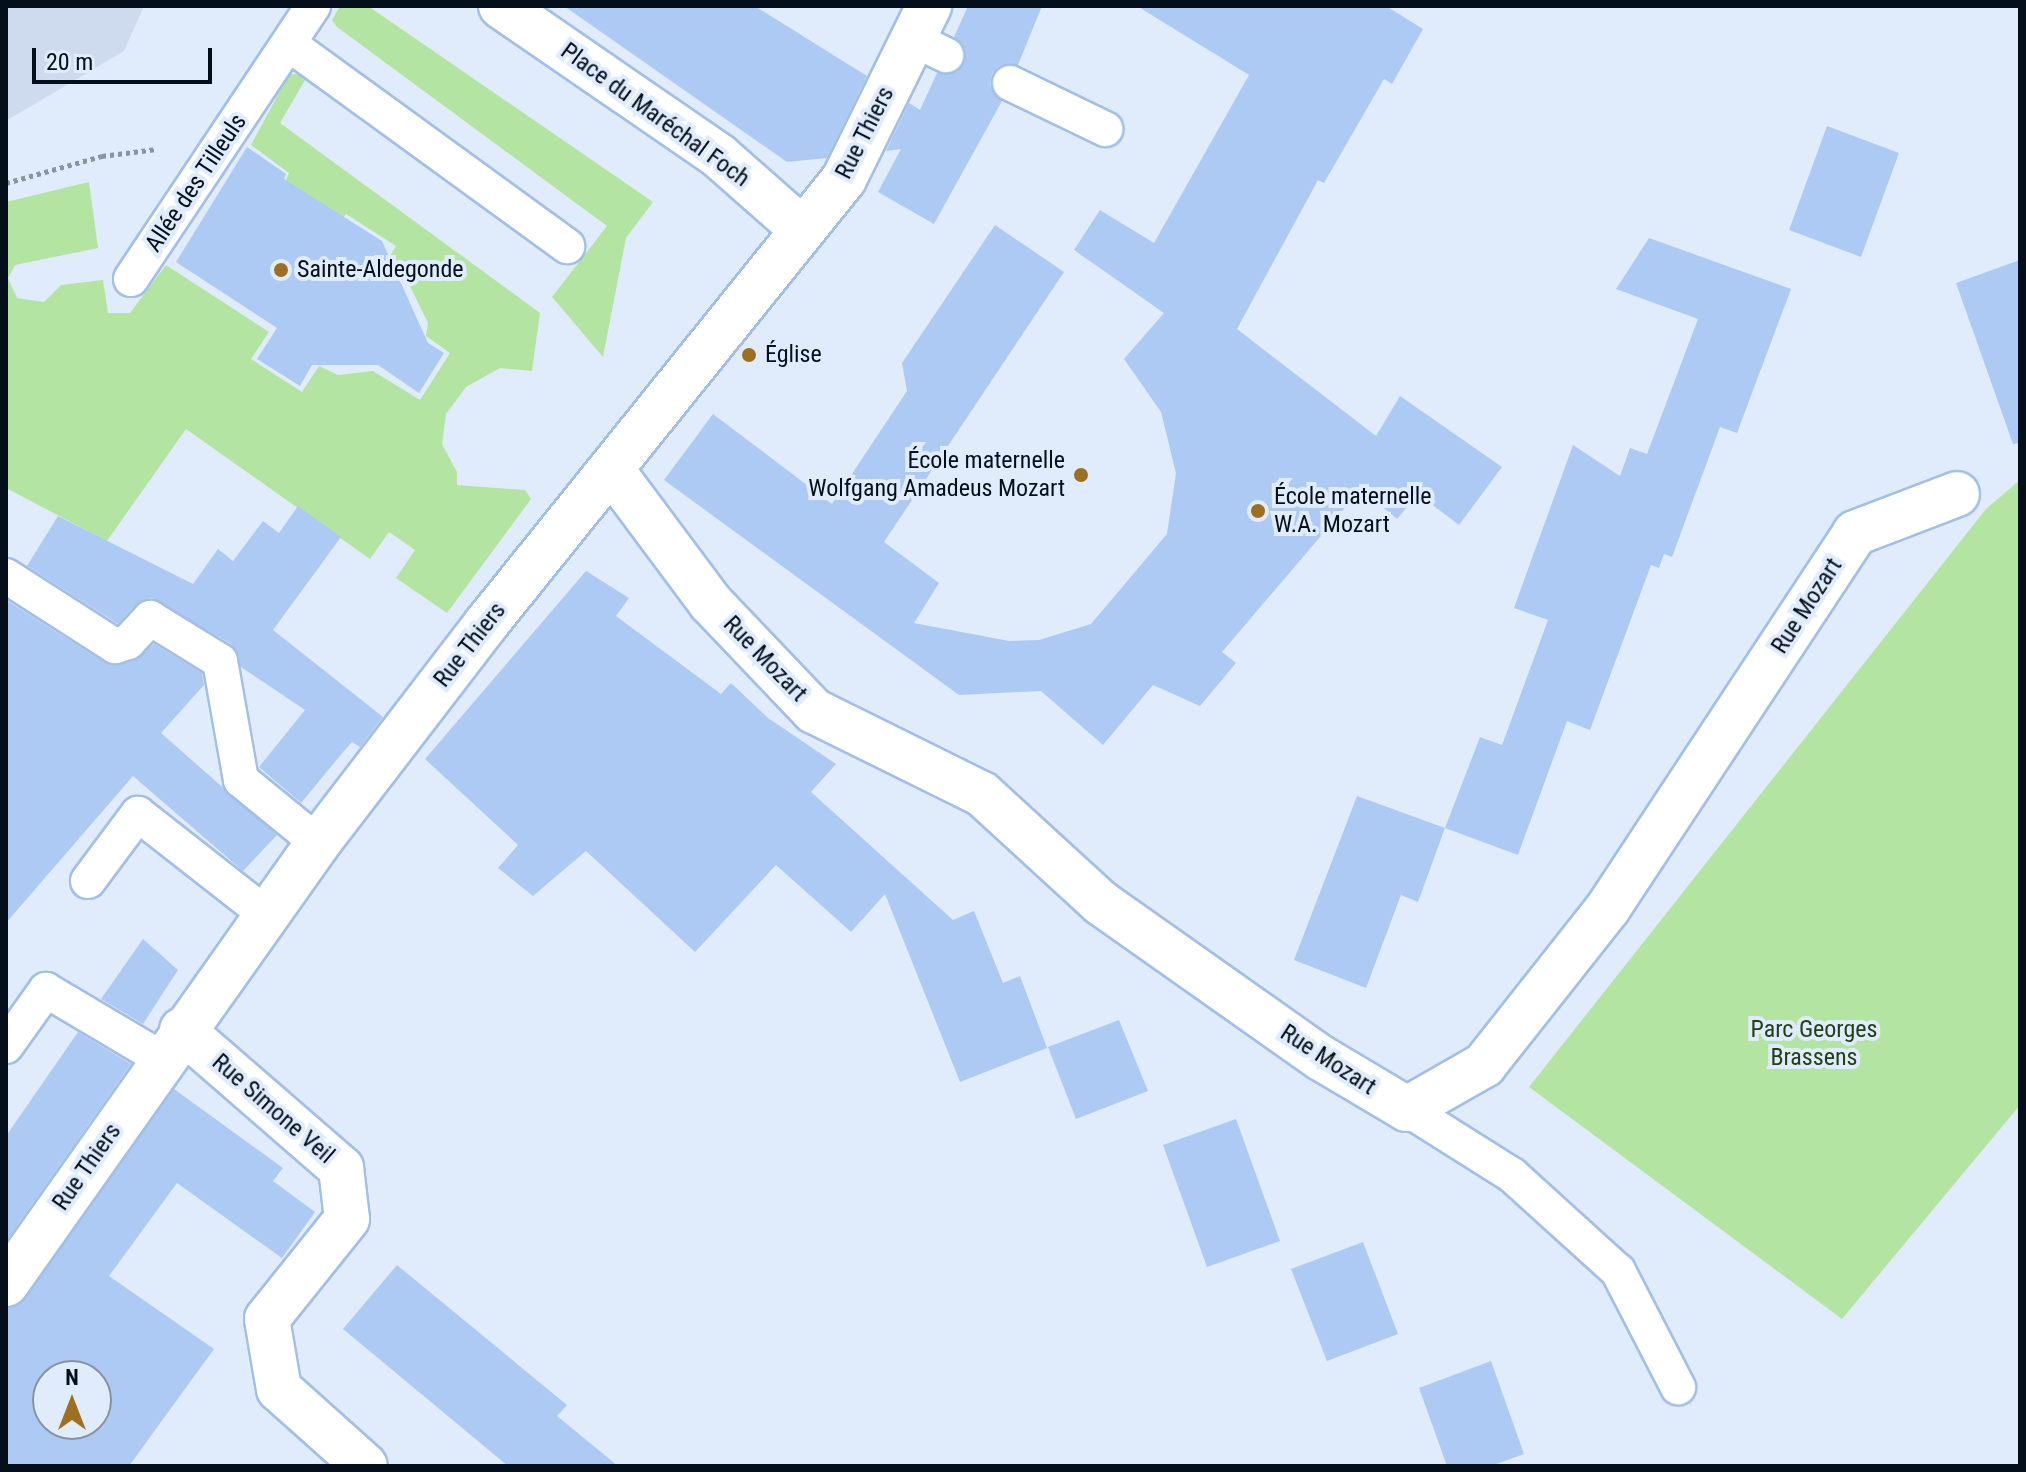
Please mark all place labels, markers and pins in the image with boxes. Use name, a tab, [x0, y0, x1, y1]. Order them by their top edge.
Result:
place label: Sainte-Aldegonde	[297, 256, 464, 284]
marker: Sainte-Aldegonde	[272, 261, 290, 279]
place label: Église	[765, 341, 822, 369]
marker: Église	[740, 346, 758, 364]
place label: École maternelle Wolfgang Amadeus Mozart	[808, 447, 1065, 503]
marker: École maternelle Wolfgang Amadeus Mozart	[1072, 466, 1090, 484]
place label: École maternelle W.A. Mozart	[1274, 483, 1431, 539]
marker: École maternelle W.A. Mozart	[1249, 502, 1267, 520]

